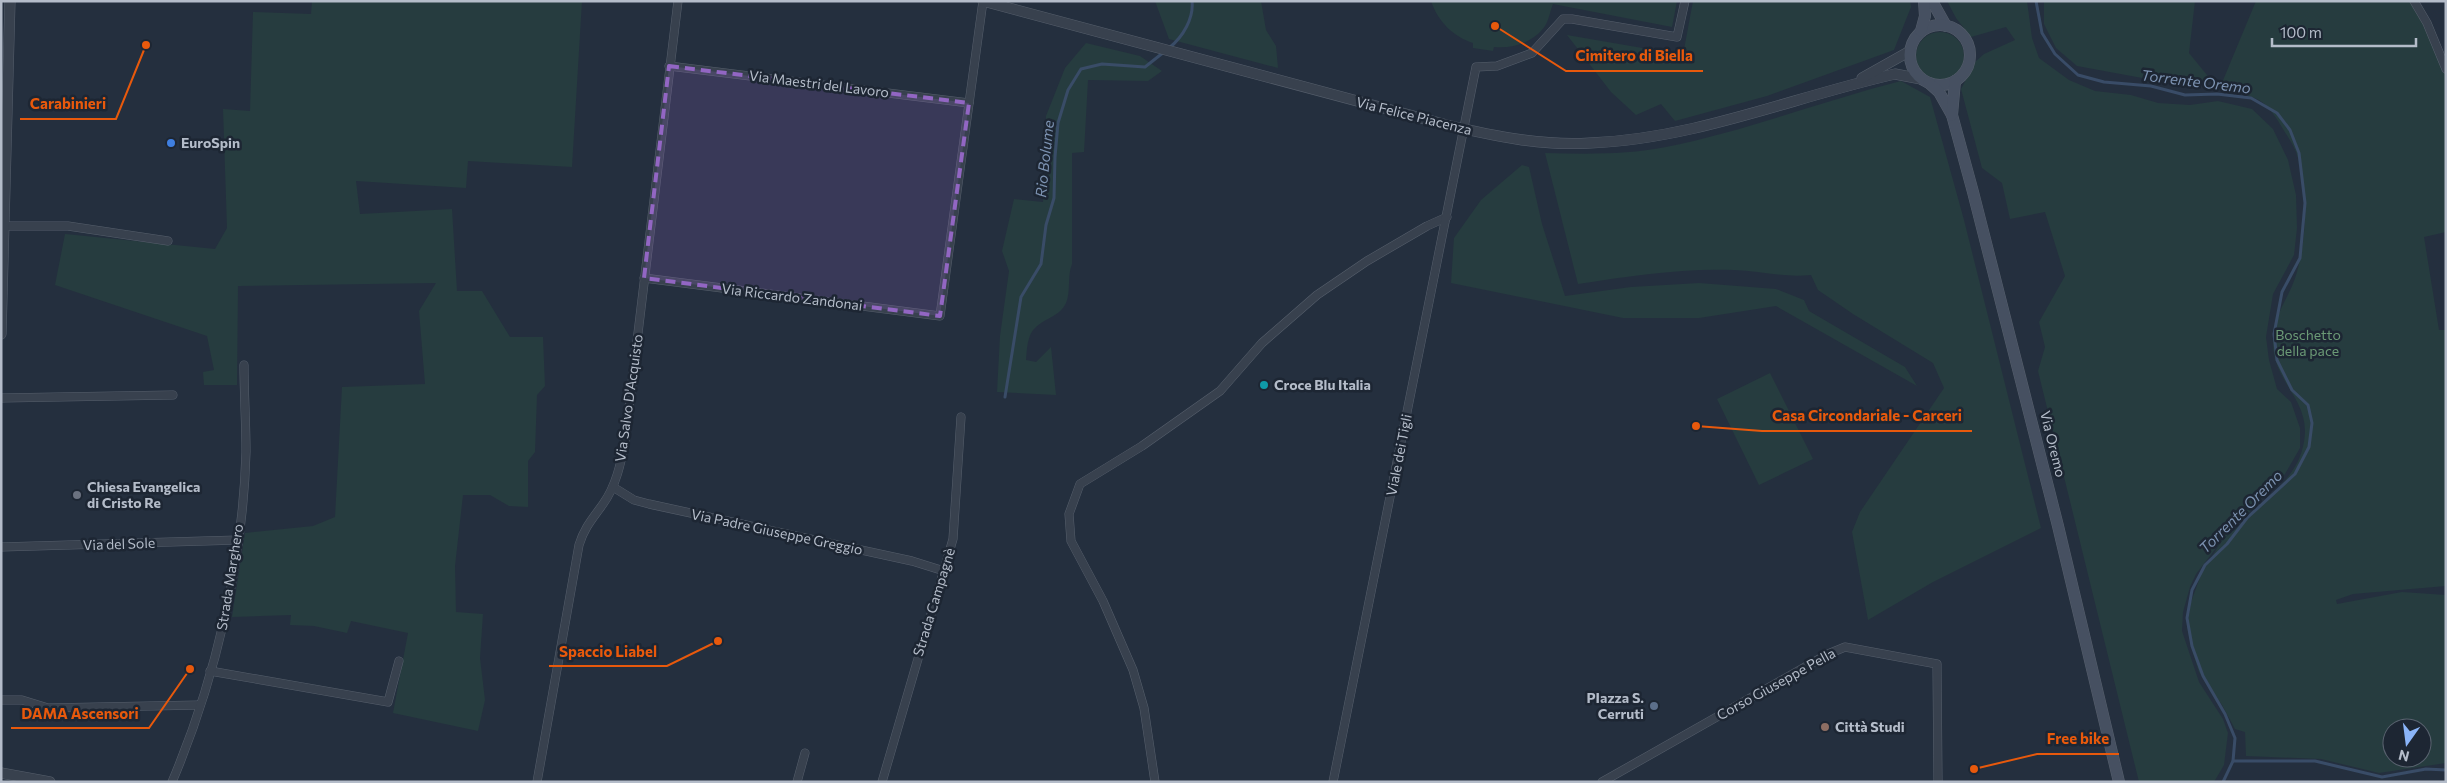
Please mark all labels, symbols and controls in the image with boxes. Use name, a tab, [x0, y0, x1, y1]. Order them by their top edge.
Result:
scale bar	[2272, 15, 2416, 47]
text: 100 m	[2280, 23, 2322, 41]
callout: Cimitero di Biella	[1566, 41, 1703, 71]
text: Cimitero di Biella	[1575, 46, 1693, 64]
water label: Torrente Oremo	[2140, 65, 2252, 97]
street label: Via Maestri del Lavoro	[748, 66, 890, 101]
callout: Carabinieri	[20, 89, 116, 119]
street label: Via Felice Piacenza	[1354, 93, 1474, 138]
text: Carabinieri	[30, 94, 106, 112]
water label: Rio Bolume	[1031, 119, 1057, 198]
place label: EuroSpin	[181, 134, 240, 151]
marker: EuroSpin	[165, 137, 177, 149]
street label: Via Riccardo Zandonai	[721, 279, 864, 314]
park label: Boschetto della pace	[2275, 326, 2341, 359]
street label: Via Salvo D'Acquisto	[611, 333, 646, 463]
place label: Croce Blu Italia	[1274, 376, 1371, 393]
marker: Croce Blu Italia	[1258, 379, 1270, 391]
callout: Casa Circondariale - Carceri	[1762, 401, 1972, 431]
text: Casa Circondariale - Carceri	[1772, 406, 1962, 424]
street label: Via Oremo	[2037, 409, 2070, 479]
street label: Viale dei Tigli	[1382, 412, 1415, 497]
water label: Torrente Oremo	[2195, 466, 2286, 557]
place label: Chiesa Evangelica di Cristo Re	[87, 478, 200, 511]
marker: Chiesa Evangelica di Cristo Re	[71, 489, 83, 501]
street label: Via Padre Giuseppe Greggio	[690, 505, 864, 558]
street label: Strada Marghero	[213, 522, 246, 631]
street label: Via del Sole	[82, 534, 155, 553]
street label: Strada Campagnè	[909, 546, 958, 658]
callout: Spaccio Liabel	[549, 636, 667, 666]
text: Spaccio Liabel	[559, 642, 657, 660]
street label: Corso Giuseppe Pella	[1713, 644, 1838, 723]
place label: PIazza S. Cerruti	[1587, 689, 1644, 722]
callout: DAMA Ascensori	[11, 698, 149, 728]
marker: PIazza S. Cerruti	[1648, 700, 1660, 712]
text: DAMA Ascensori	[21, 704, 139, 722]
place label: Città Studi	[1835, 718, 1905, 735]
north arrow	[2382, 718, 2432, 768]
marker: Città Studi	[1819, 721, 1831, 733]
callout: Free bike	[2037, 724, 2119, 754]
text: Free bike	[2047, 729, 2109, 747]
text: N	[2397, 747, 2411, 766]

